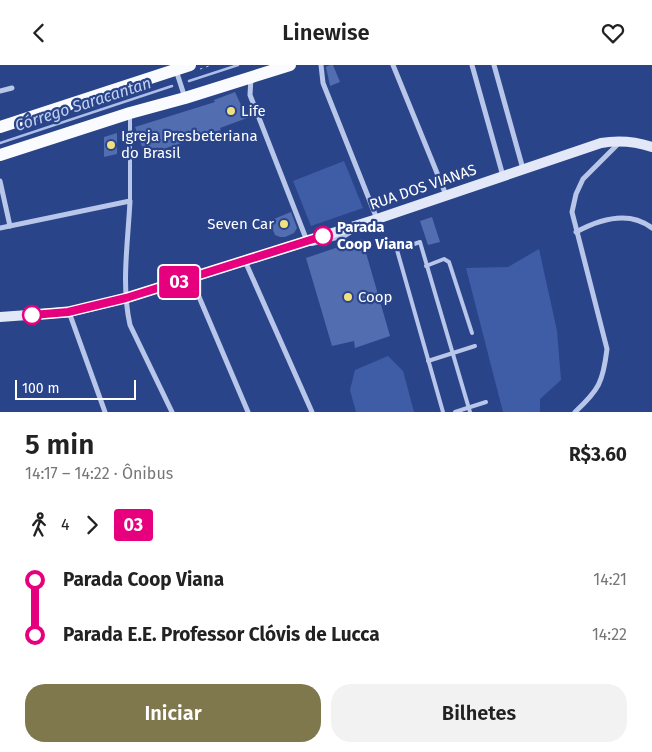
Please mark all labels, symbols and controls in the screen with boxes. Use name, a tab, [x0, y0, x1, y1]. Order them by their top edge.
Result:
icon: back	[25, 19, 53, 47]
text: Linewise	[282, 19, 370, 46]
icon: heart	[599, 19, 627, 47]
water label: Córrego Saracantan	[12, 73, 154, 135]
place label: Life	[241, 102, 266, 120]
marker: Life	[225, 105, 237, 117]
place label: Igreja Presbeteriana do Brasil	[121, 127, 258, 162]
marker: Igreja Presbeteriana do Brasil	[105, 139, 117, 151]
street label: RUA DOS VIANAS	[367, 160, 479, 214]
place label: Seven Car	[207, 215, 274, 233]
marker: Seven Car	[278, 218, 290, 230]
place label: Parada Coop Viana	[337, 218, 413, 253]
marker: Parada Coop Viana	[313, 226, 333, 246]
line badge: 03	[156, 266, 202, 298]
text: 03	[169, 271, 189, 293]
place label: Coop	[358, 288, 393, 306]
marker: Coop	[342, 291, 354, 303]
unlabelled marker	[22, 305, 42, 325]
scale bar	[15, 377, 136, 400]
text: 100 m	[22, 380, 59, 397]
text: 5 min	[25, 428, 94, 461]
text: R$3.60	[569, 443, 627, 466]
text: 14:17 – 14:22 · Ônibus	[25, 464, 173, 483]
icon: walk	[25, 511, 53, 539]
icon: forward	[78, 511, 106, 539]
text: 03	[124, 514, 143, 536]
text: 4	[61, 515, 70, 534]
text: Parada Coop Viana	[63, 568, 224, 591]
text: 14:21	[593, 570, 627, 589]
text: Parada E.E. Professor Clóvis de Lucca	[63, 623, 380, 646]
text: 14:22	[592, 625, 627, 644]
button: Iniciar	[25, 684, 321, 742]
button: Bilhetes	[331, 684, 627, 742]

